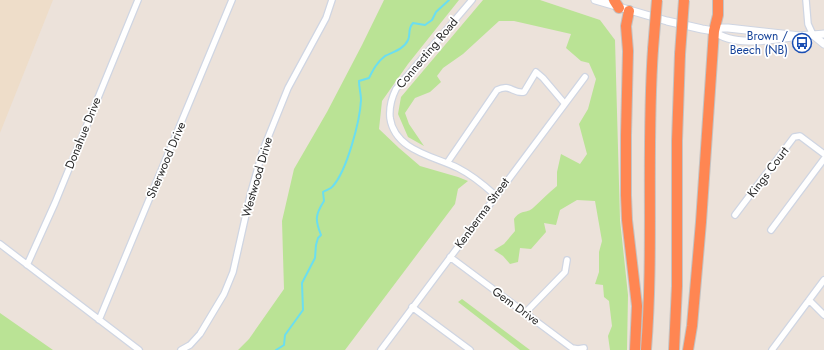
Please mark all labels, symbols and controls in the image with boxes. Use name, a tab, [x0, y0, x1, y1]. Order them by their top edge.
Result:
street label: Connecting Road	[392, 14, 462, 92]
place label: Brown / Beech (NB)	[730, 27, 788, 59]
bus stop icon: Brown / Beech (NB)	[791, 32, 813, 54]
street label: Donahue Drive	[60, 94, 106, 172]
street label: Sherwood Drive	[142, 119, 190, 201]
street label: Westwood Drive	[237, 135, 277, 219]
street label: Kings Court	[743, 143, 793, 201]
street label: Kenberma Street	[450, 174, 514, 252]
street label: Gem Drive	[488, 283, 544, 329]

